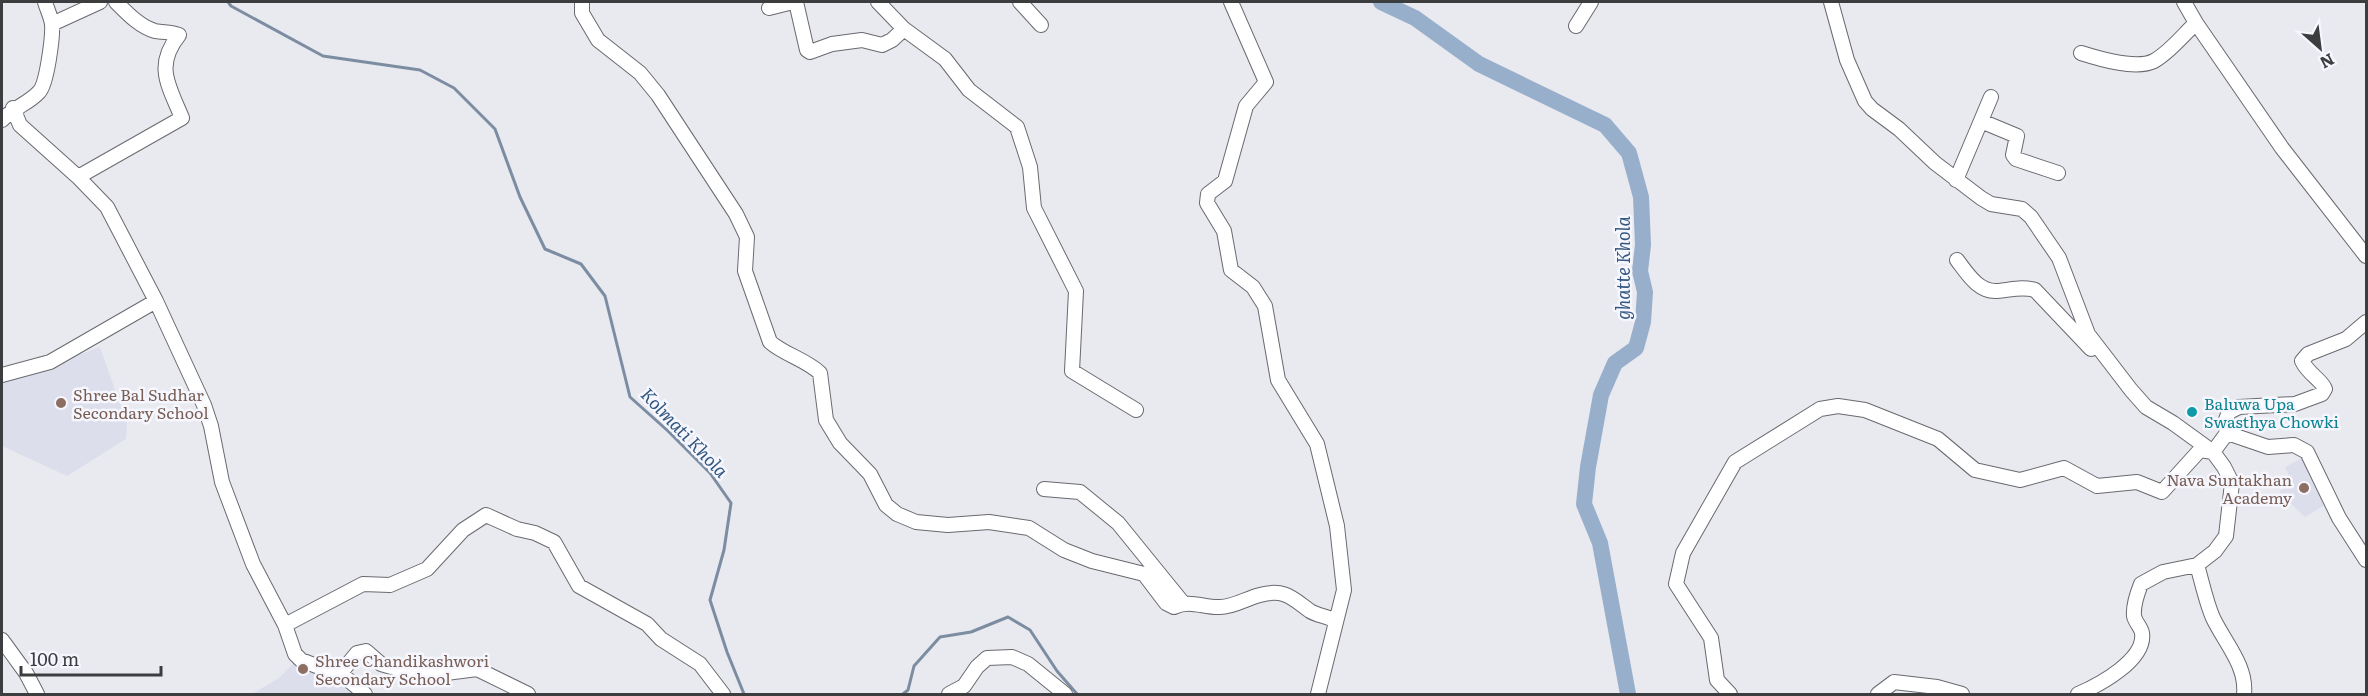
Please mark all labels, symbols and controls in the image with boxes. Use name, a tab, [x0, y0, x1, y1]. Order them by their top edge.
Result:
north arrow	[2290, 18, 2350, 78]
text: N	[2316, 48, 2339, 76]
water label: ghatte Khola	[1609, 216, 1636, 320]
water label: Kolmati Khola	[635, 381, 735, 484]
place label: Shree Bal Sudhar Secondary School	[73, 382, 209, 424]
place label: Baluwa Upa Swasthya Chowki	[2204, 391, 2339, 433]
marker: Shree Bal Sudhar Secondary School	[54, 396, 68, 410]
marker: Baluwa Upa Swasthya Chowki	[2185, 405, 2199, 419]
place label: Nava Suntakhan Academy	[2166, 467, 2293, 509]
marker: Nava Suntakhan Academy	[2297, 481, 2311, 495]
scale bar	[21, 639, 160, 677]
text: 100 m	[30, 645, 79, 672]
place label: Shree Chandikashwori Secondary School	[315, 648, 489, 690]
marker: Shree Chandikashwori Secondary School	[296, 662, 310, 676]

